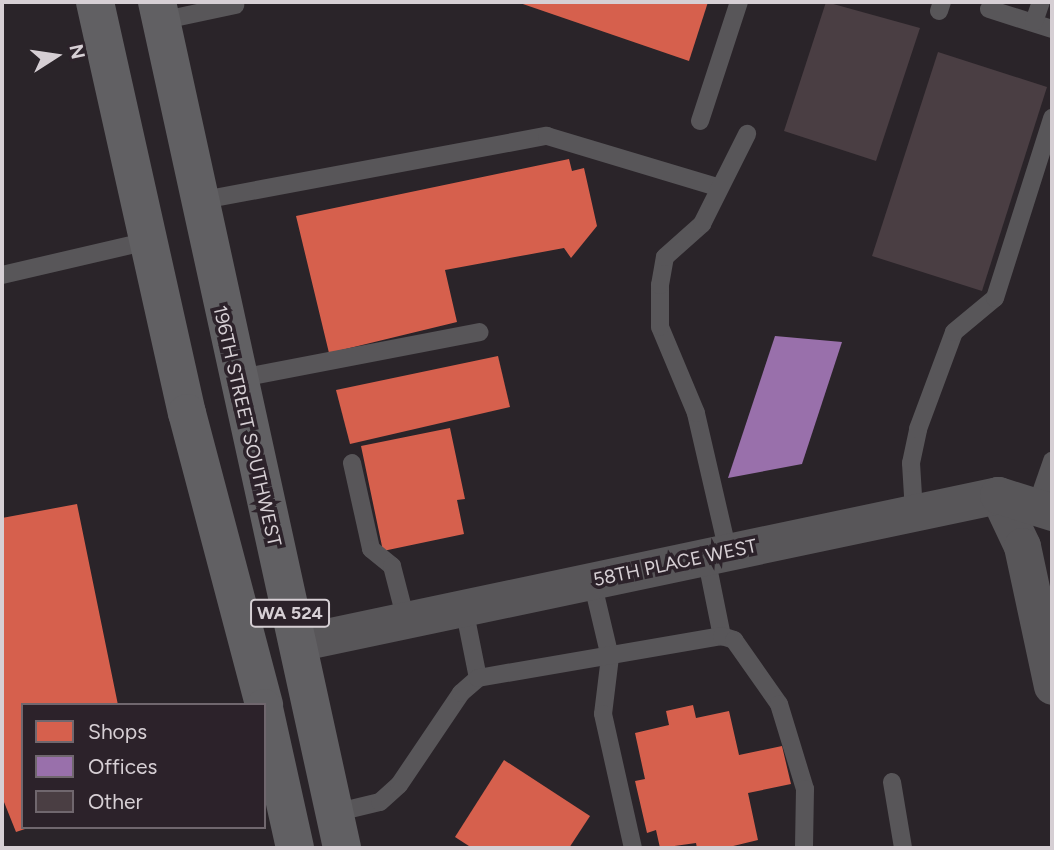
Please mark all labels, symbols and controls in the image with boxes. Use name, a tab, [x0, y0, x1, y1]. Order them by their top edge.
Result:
north arrow	[21, 21, 91, 91]
text: N	[64, 42, 90, 61]
street label: 196TH STREET SOUTHWEST	[208, 303, 286, 549]
street label: 58TH PLACE WEST	[591, 535, 759, 591]
road number: WA 524	[250, 598, 330, 628]
legend	[21, 703, 266, 829]
text: Shops	[88, 719, 147, 744]
text: Offices	[88, 754, 157, 779]
text: Other	[88, 789, 143, 814]

